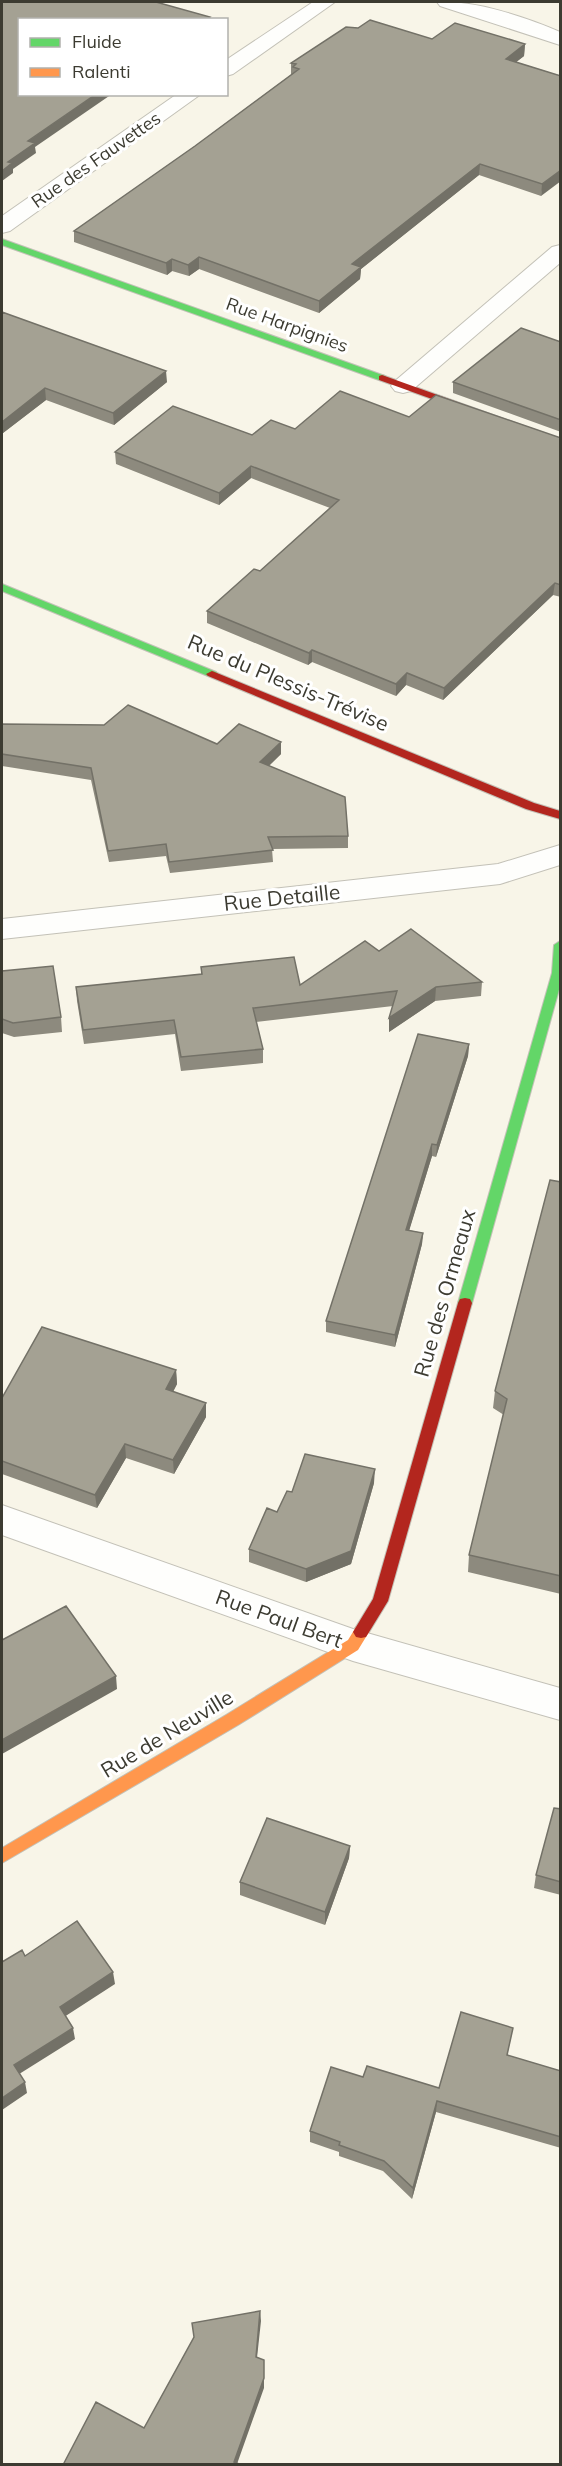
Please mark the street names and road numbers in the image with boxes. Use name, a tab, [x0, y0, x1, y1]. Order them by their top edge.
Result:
street label: Rue des Fauvettes	[27, 106, 165, 213]
street label: Rue Harpignies	[223, 292, 351, 357]
street label: Rue du Plessis-Trévise	[184, 628, 393, 736]
street label: Rue Detaille	[222, 878, 341, 916]
street label: Rue des Ormeaux	[408, 1206, 480, 1380]
street label: Rue Paul Bert	[212, 1583, 346, 1653]
street label: Rue de Neuville	[96, 1683, 237, 1783]

